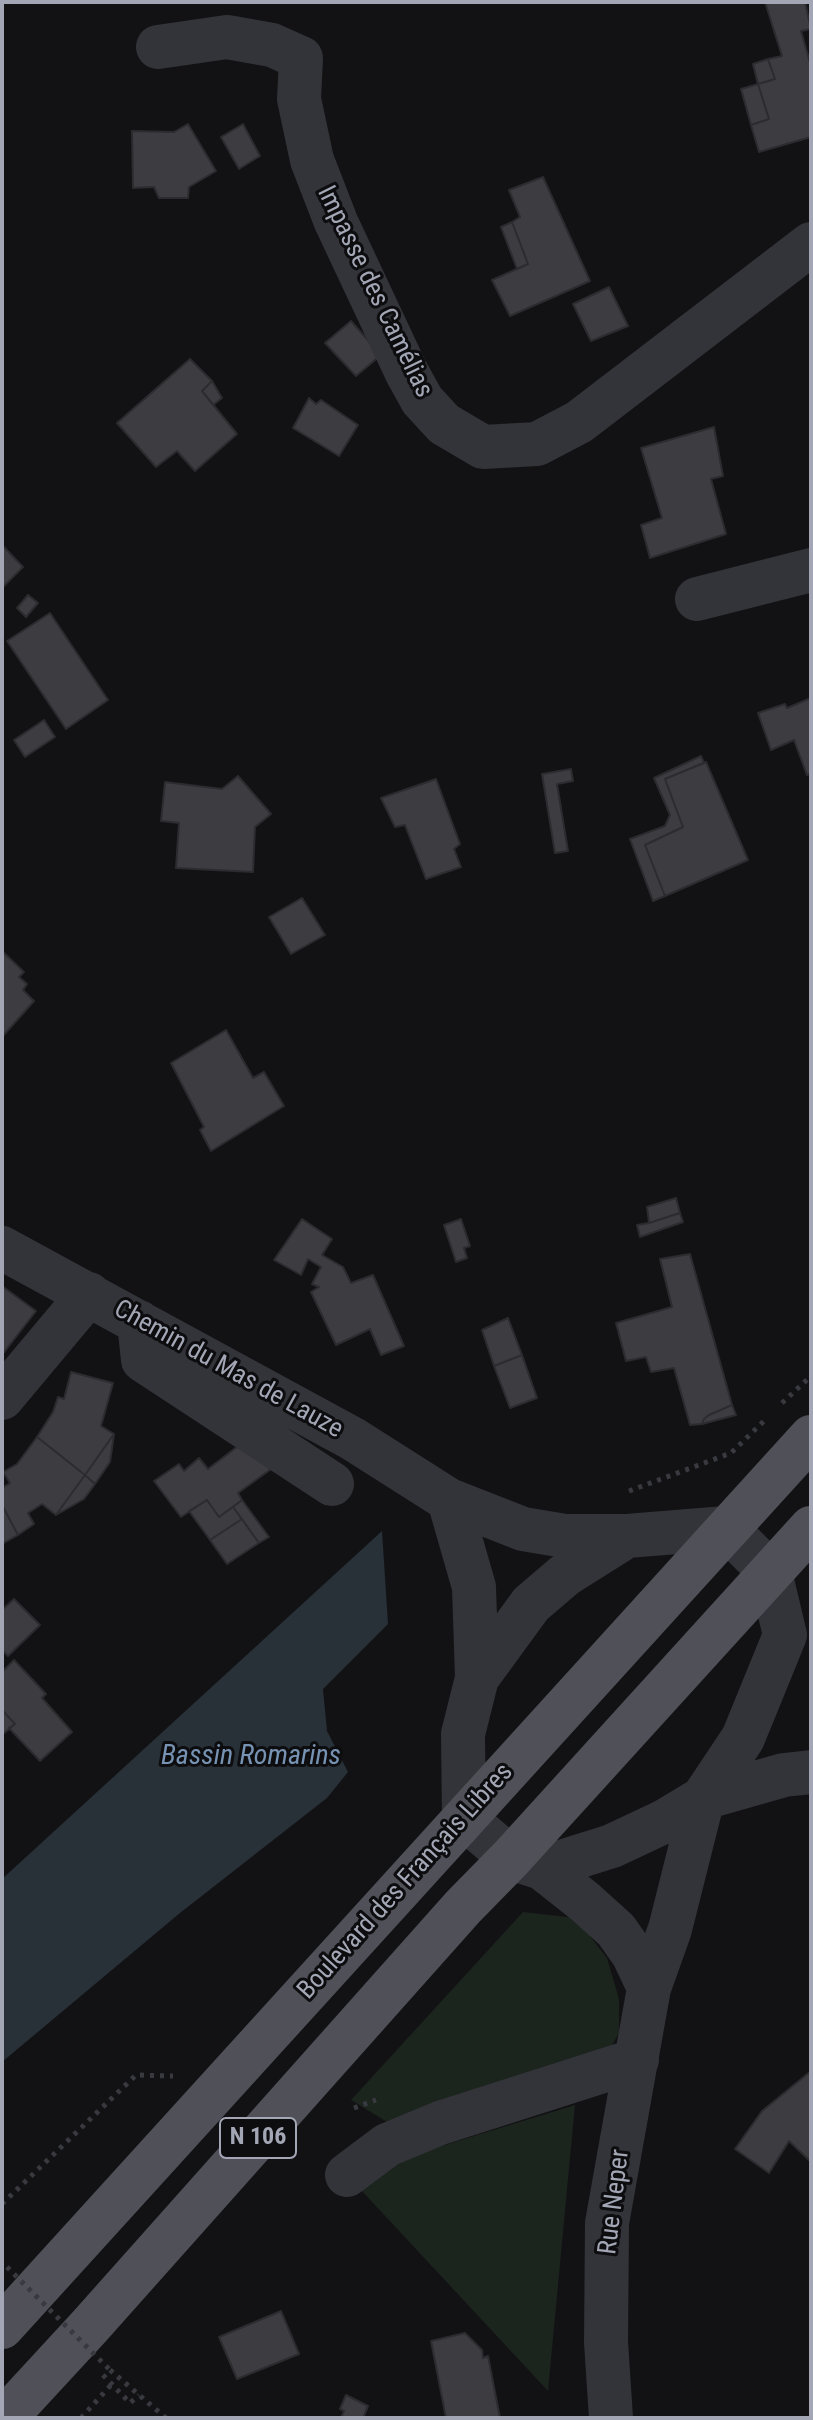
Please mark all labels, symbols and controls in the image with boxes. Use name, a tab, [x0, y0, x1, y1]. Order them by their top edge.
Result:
street label: Impasse des Camélias	[309, 181, 439, 403]
street label: Chemin du Mas de Lauze	[108, 1294, 348, 1446]
water label: Bassin Romarins	[161, 1740, 341, 1774]
street label: Boulevard des Français Libres	[292, 1758, 520, 2006]
road number: N 106	[220, 2118, 296, 2158]
street label: Rue Neper	[593, 2148, 637, 2256]

